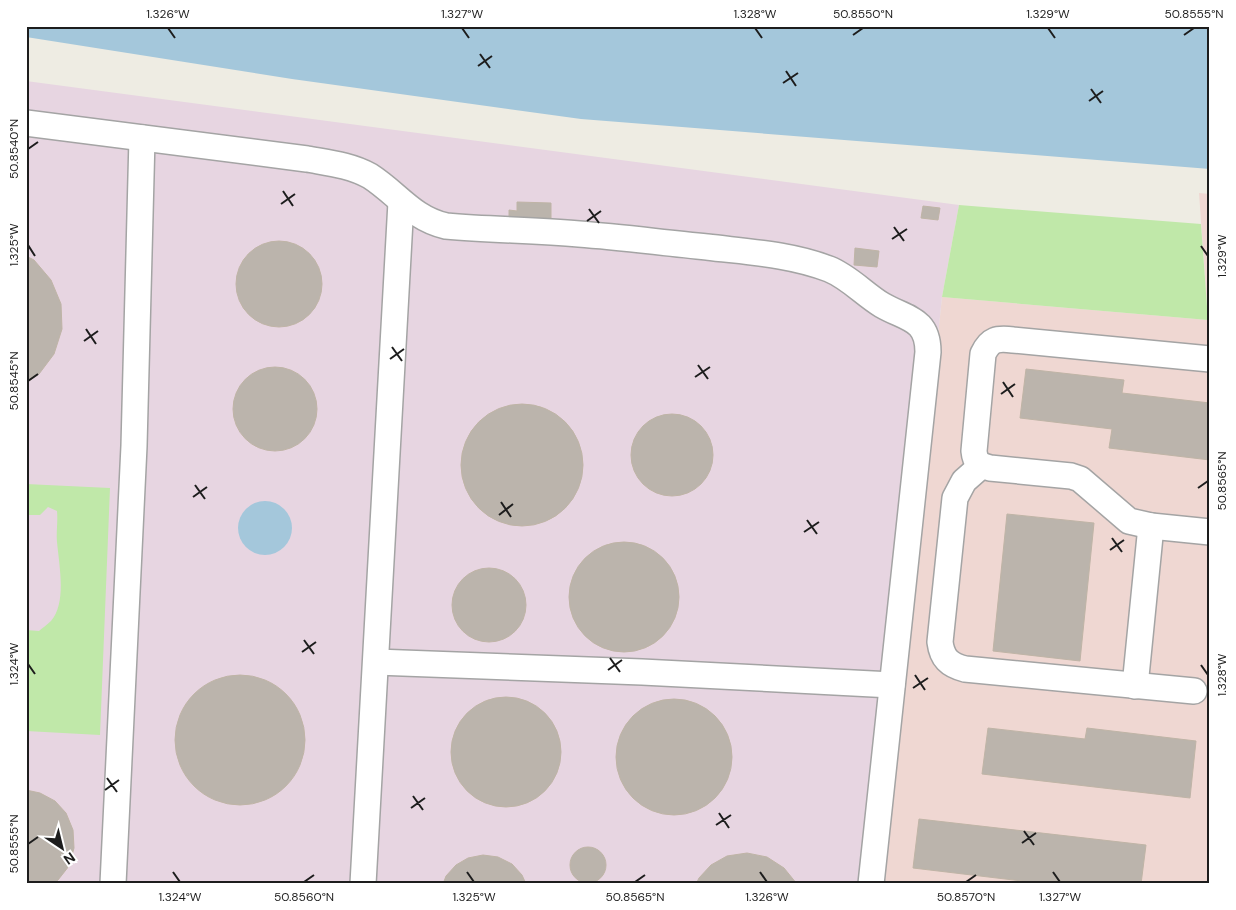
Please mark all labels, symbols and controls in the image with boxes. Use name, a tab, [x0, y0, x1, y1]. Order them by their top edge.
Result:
text: 1.326°W	[146, 6, 190, 22]
text: 1.327°W	[441, 6, 483, 22]
text: 1.328°W	[734, 6, 777, 22]
text: 50.8550°N	[833, 6, 893, 22]
text: 1.329°W	[1026, 6, 1070, 22]
text: 50.8555°N	[1164, 6, 1224, 22]
text: 50.8540°N	[6, 119, 22, 179]
text: 1.325°W	[6, 223, 22, 267]
text: 1.329°W	[1214, 234, 1230, 278]
text: 50.8545°N	[6, 351, 22, 411]
text: 50.8565°N	[1214, 451, 1230, 511]
text: 1.324°W	[6, 642, 22, 685]
text: 1.328°W	[1214, 653, 1230, 696]
text: 50.8555°N	[6, 814, 22, 874]
north arrow	[38, 822, 88, 872]
text: N	[60, 848, 79, 869]
text: 1.324°W	[159, 889, 202, 905]
text: 50.8560°N	[274, 889, 334, 905]
text: 1.325°W	[452, 889, 496, 905]
text: 50.8565°N	[605, 889, 665, 905]
text: 1.326°W	[745, 889, 789, 905]
text: 50.8570°N	[937, 889, 995, 905]
text: 1.327°W	[1039, 889, 1081, 905]

